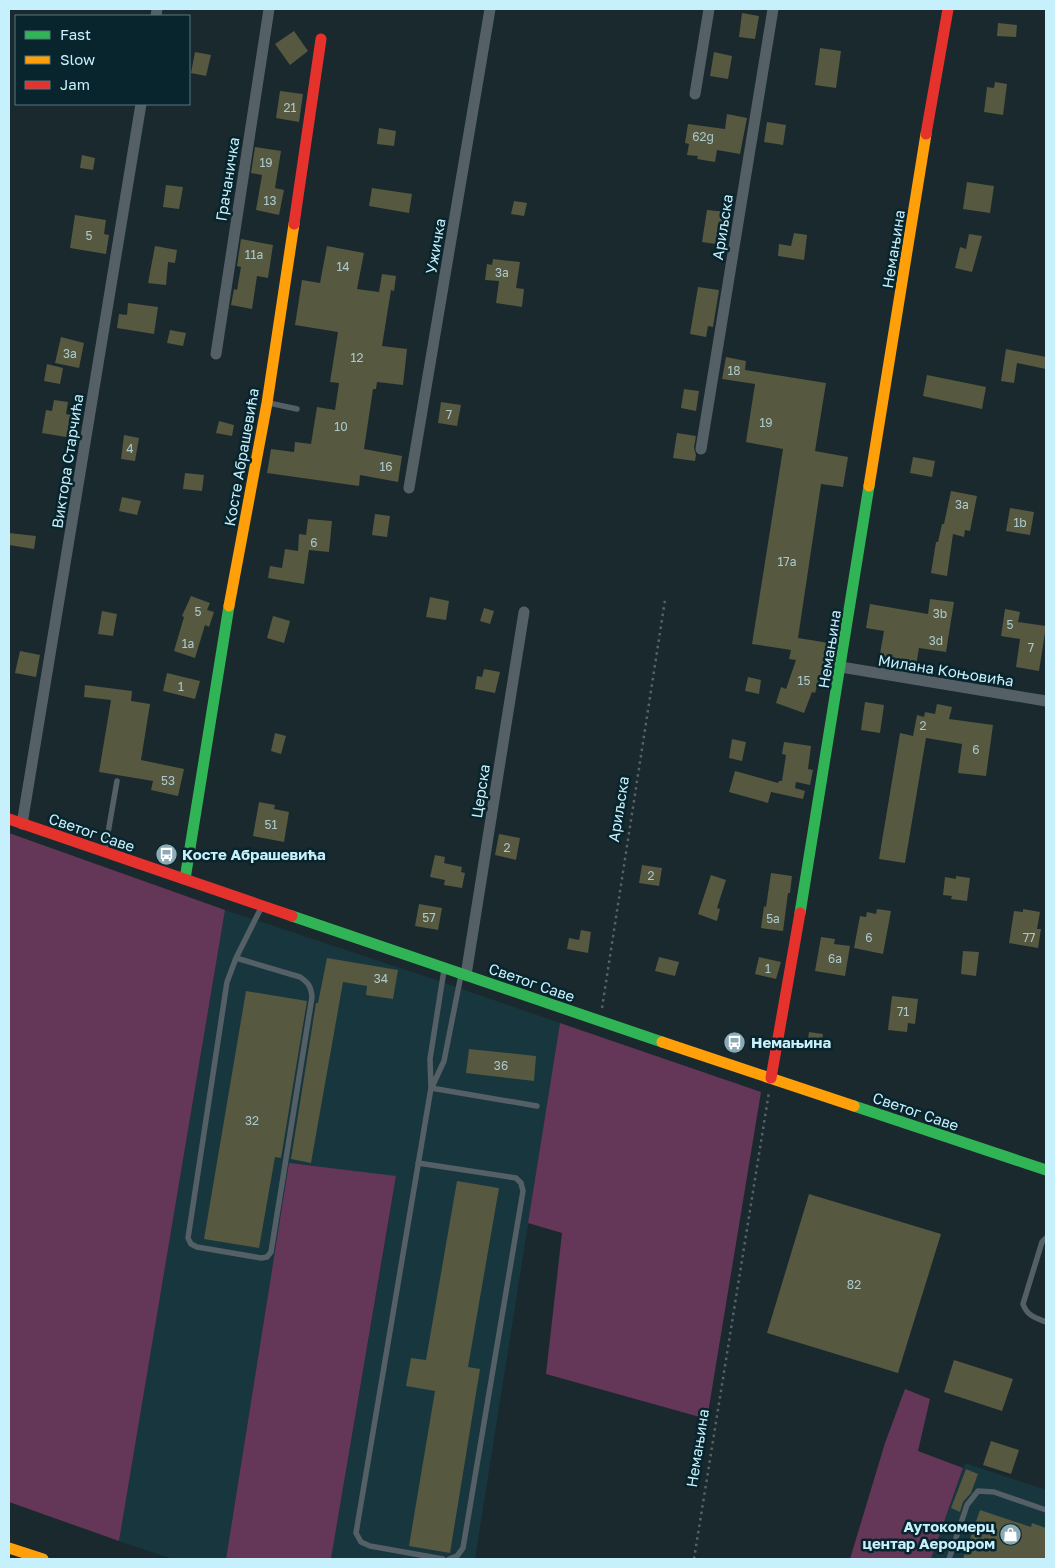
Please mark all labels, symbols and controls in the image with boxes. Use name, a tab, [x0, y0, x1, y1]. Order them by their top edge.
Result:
legend	[15, 15, 190, 105]
text: Fast	[60, 25, 91, 43]
text: Slow	[60, 50, 95, 68]
text: Jam	[60, 75, 90, 93]
house number: 21	[284, 100, 297, 115]
house number: 62g	[692, 129, 714, 144]
street label: Грачаничка	[211, 136, 243, 222]
house number: 19	[259, 155, 273, 170]
house number: 13	[264, 193, 276, 208]
street label: Ариљска	[708, 193, 736, 261]
street label: Немањина	[878, 208, 908, 290]
street label: Ужичка	[421, 217, 449, 275]
house number: 5	[86, 228, 93, 243]
house number: 11a	[245, 247, 263, 262]
house number: 14	[336, 259, 350, 274]
house number: 3a	[495, 265, 509, 280]
house number: 3a	[63, 346, 77, 361]
house number: 12	[351, 350, 363, 365]
house number: 18	[727, 363, 741, 378]
street label: Косте Абрашевића	[220, 387, 262, 527]
street label: Виктора Старчића	[47, 393, 87, 529]
house number: 7	[446, 407, 452, 422]
house number: 19	[759, 415, 773, 430]
house number: 10	[334, 419, 348, 434]
house number: 4	[126, 441, 134, 456]
house number: 16	[379, 459, 393, 474]
house number: 3a	[955, 497, 969, 512]
house number: 1b	[1013, 515, 1027, 530]
house number: 6	[310, 535, 318, 550]
house number: 17a	[778, 554, 796, 569]
house number: 5	[195, 604, 202, 619]
house number: 3b	[933, 606, 947, 621]
street label: Немањина	[814, 608, 844, 690]
house number: 5	[1007, 617, 1014, 632]
house number: 3d	[929, 633, 943, 648]
house number: 1a	[182, 636, 194, 651]
house number: 7	[1028, 640, 1034, 655]
street label: Милана Коњовића	[877, 650, 1015, 690]
house number: 15	[798, 673, 810, 688]
house number: 1	[178, 679, 184, 694]
house number: 2	[920, 718, 927, 733]
house number: 6	[972, 742, 980, 757]
street label: Церска	[467, 763, 493, 819]
house number: 53	[161, 773, 175, 788]
street label: Ариљска	[604, 775, 632, 843]
street label: Светог Саве	[47, 809, 138, 855]
house number: 51	[265, 817, 278, 832]
house number: 2	[504, 840, 511, 855]
bus stop icon: Косте Абрашевића	[154, 842, 178, 866]
place label: Косте Абрашевића	[182, 845, 326, 863]
house number: 2	[648, 868, 655, 883]
house number: 57	[422, 910, 436, 925]
house number: 5a	[766, 911, 780, 926]
house number: 6	[865, 930, 873, 945]
house number: 77	[1023, 930, 1035, 945]
house number: 6a	[828, 951, 842, 966]
street label: Светог Саве	[487, 959, 578, 1005]
house number: 1	[765, 961, 771, 976]
house number: 34	[374, 971, 388, 986]
house number: 71	[897, 1004, 909, 1019]
bus stop icon: Немањина	[723, 1030, 747, 1054]
place label: Немањина	[751, 1033, 831, 1051]
house number: 36	[494, 1058, 508, 1073]
street label: Светог Саве	[871, 1088, 962, 1134]
house number: 32	[245, 1113, 259, 1128]
house number: 82	[847, 1277, 861, 1292]
street label: Немањина	[682, 1407, 712, 1489]
place label: Аутокомерц центар Аеродром	[863, 1517, 996, 1552]
shop icon: Аутокомерц центар Аеродром	[999, 1523, 1023, 1547]

